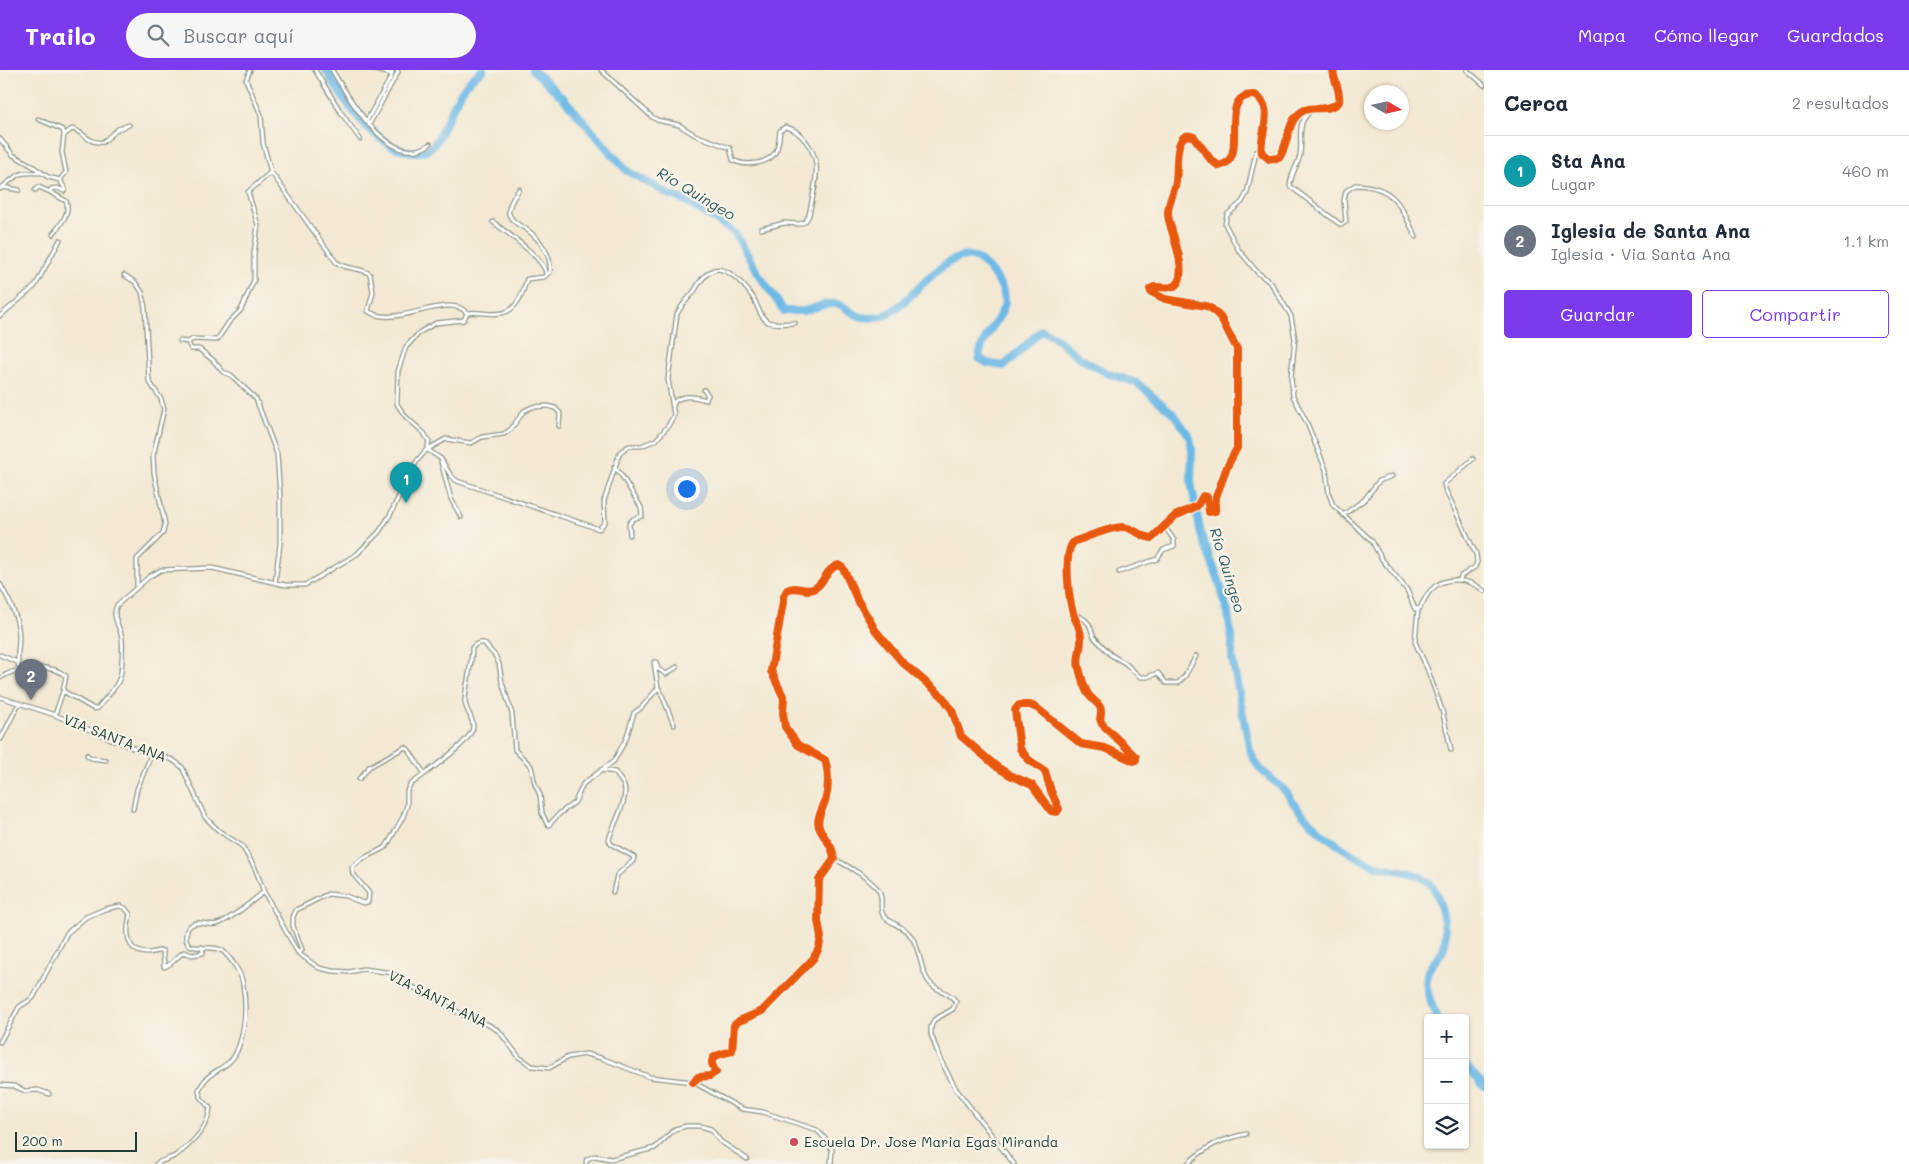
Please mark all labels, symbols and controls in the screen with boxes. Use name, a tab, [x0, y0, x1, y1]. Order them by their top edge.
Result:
search box	[126, 13, 476, 58]
text: Trailo	[25, 20, 96, 51]
icon: search	[144, 21, 172, 49]
text: Buscar aquí	[184, 23, 294, 48]
text: Mapa	[1578, 23, 1626, 47]
text: Cómo llegar	[1654, 23, 1759, 47]
text: Guardados	[1787, 23, 1884, 47]
north arrow	[1364, 85, 1409, 130]
text: Cerca	[1504, 89, 1569, 116]
text: 2 resultados	[1792, 92, 1889, 113]
text: Sta Ana	[1551, 148, 1626, 173]
text: 1	[1516, 160, 1524, 181]
text: 460 m	[1842, 160, 1889, 181]
water label: Río Quingeo	[654, 162, 739, 224]
text: Lugar	[1551, 173, 1595, 194]
text: Iglesia de Santa Ana	[1551, 218, 1750, 243]
text: 2	[1516, 230, 1524, 251]
text: 1.1 km	[1844, 230, 1889, 251]
text: Iglesia · Via Santa Ana	[1551, 243, 1731, 264]
button: Guardar	[1504, 290, 1692, 338]
button: Compartir	[1702, 290, 1889, 338]
pin: 1	[390, 462, 422, 503]
your location	[674, 476, 700, 502]
water label: Río Quingeo	[1206, 525, 1250, 615]
pin: 2	[15, 659, 47, 700]
street label: VIA SANTA ANA	[61, 709, 169, 766]
street label: VIA SANTA ANA	[385, 965, 491, 1032]
map controls	[1424, 1014, 1469, 1149]
button: +	[1424, 1014, 1469, 1059]
button: −	[1424, 1059, 1469, 1104]
button: layers	[1424, 1104, 1469, 1149]
scale bar	[15, 1129, 138, 1152]
text: 200 m	[22, 1131, 63, 1150]
place label: Escuela Dr. Jose Maria Egas Miranda	[804, 1132, 1058, 1151]
marker: Escuela Dr. Jose Maria Egas Miranda	[788, 1136, 800, 1148]

